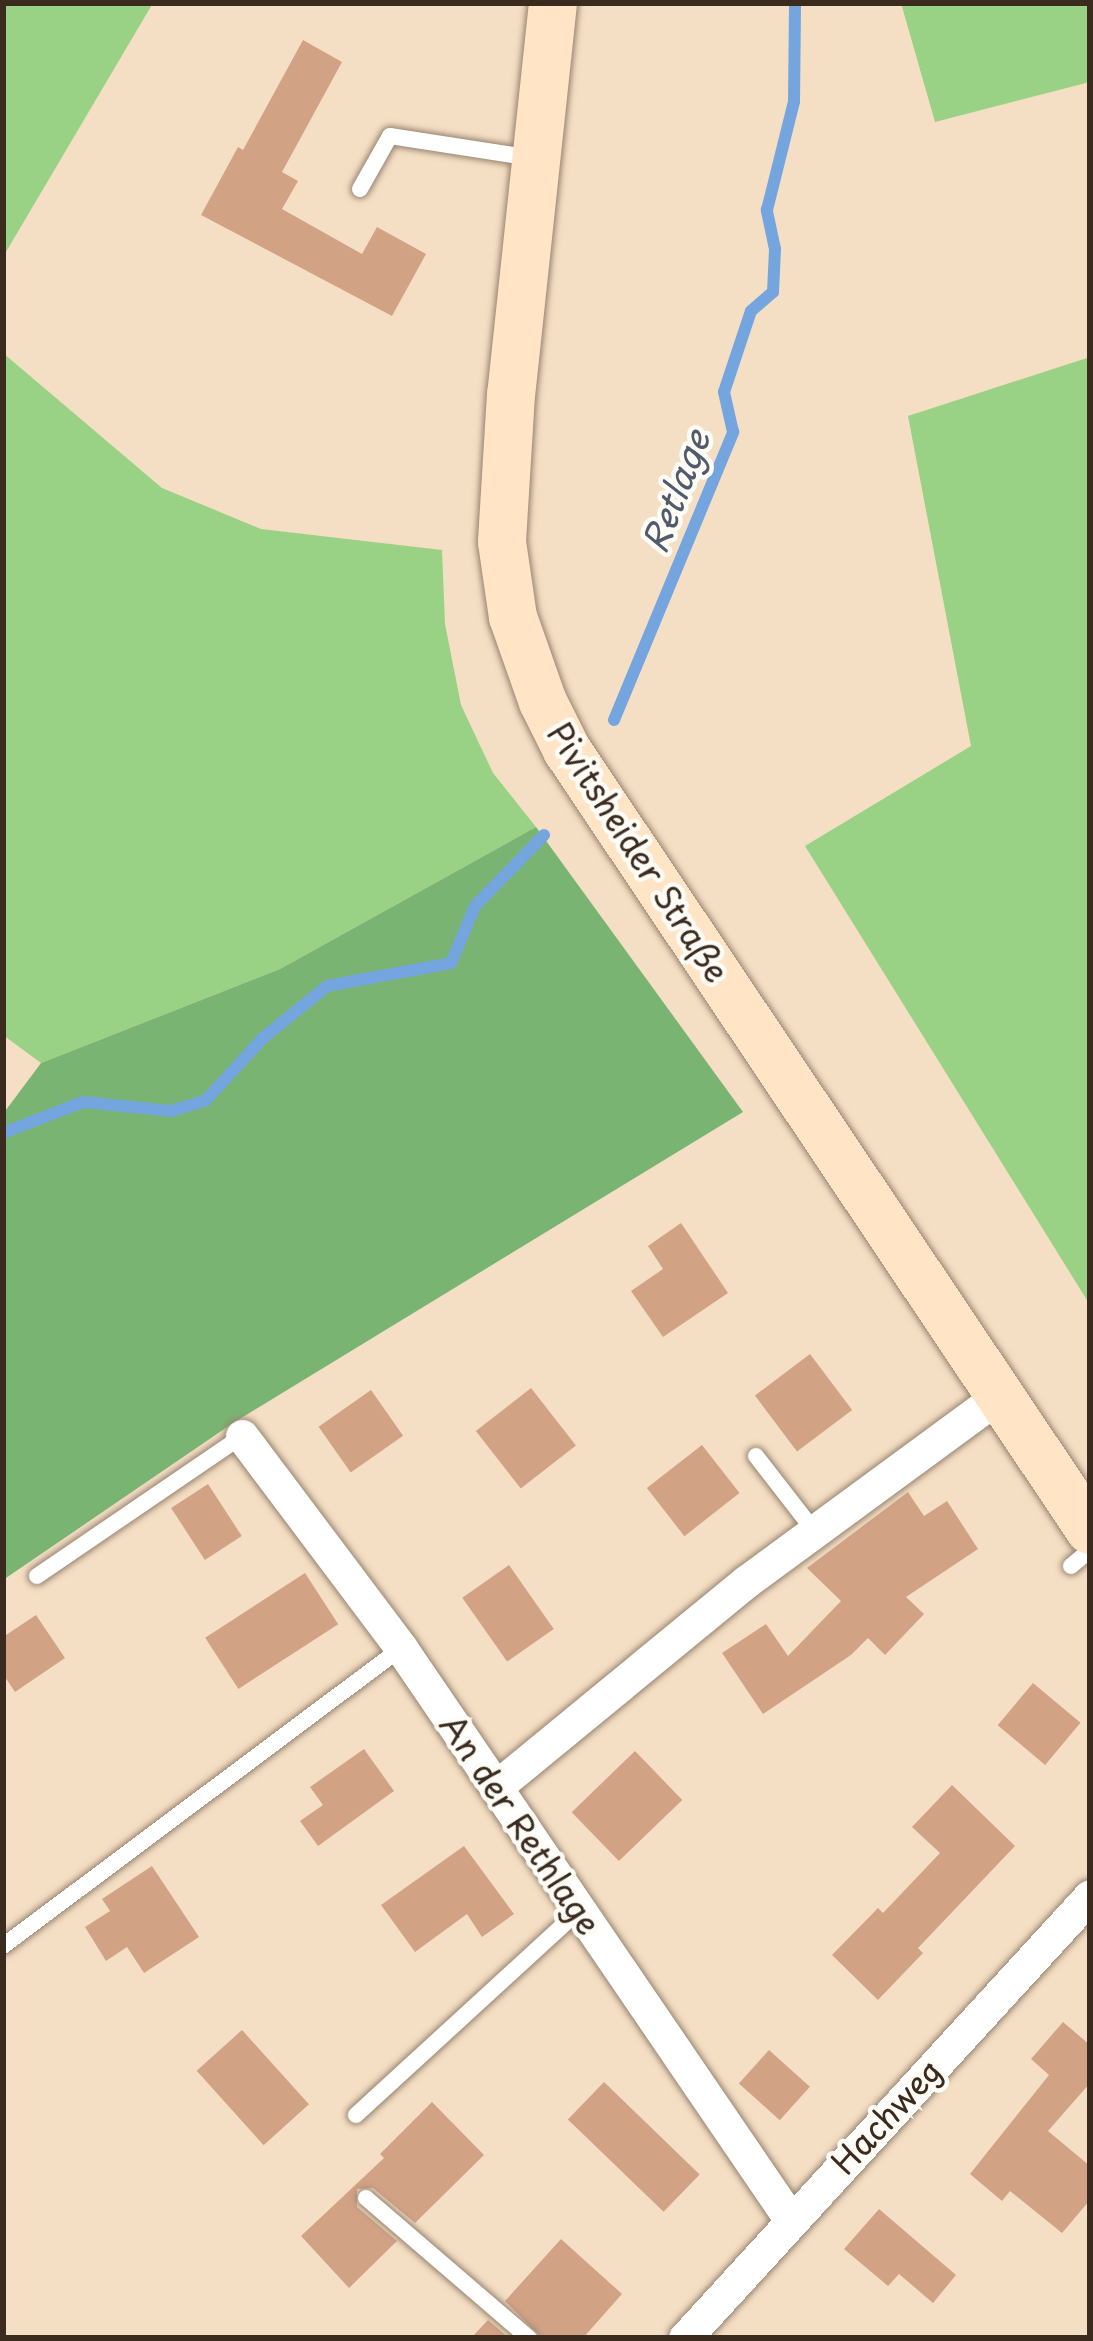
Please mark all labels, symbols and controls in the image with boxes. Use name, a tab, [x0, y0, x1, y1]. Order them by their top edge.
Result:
water label: Retlage	[632, 424, 718, 558]
street label: Pivitsheider Straße	[540, 715, 738, 989]
street label: An der Rethlage	[433, 1707, 609, 1941]
street label: Hachweg	[823, 2050, 949, 2182]

